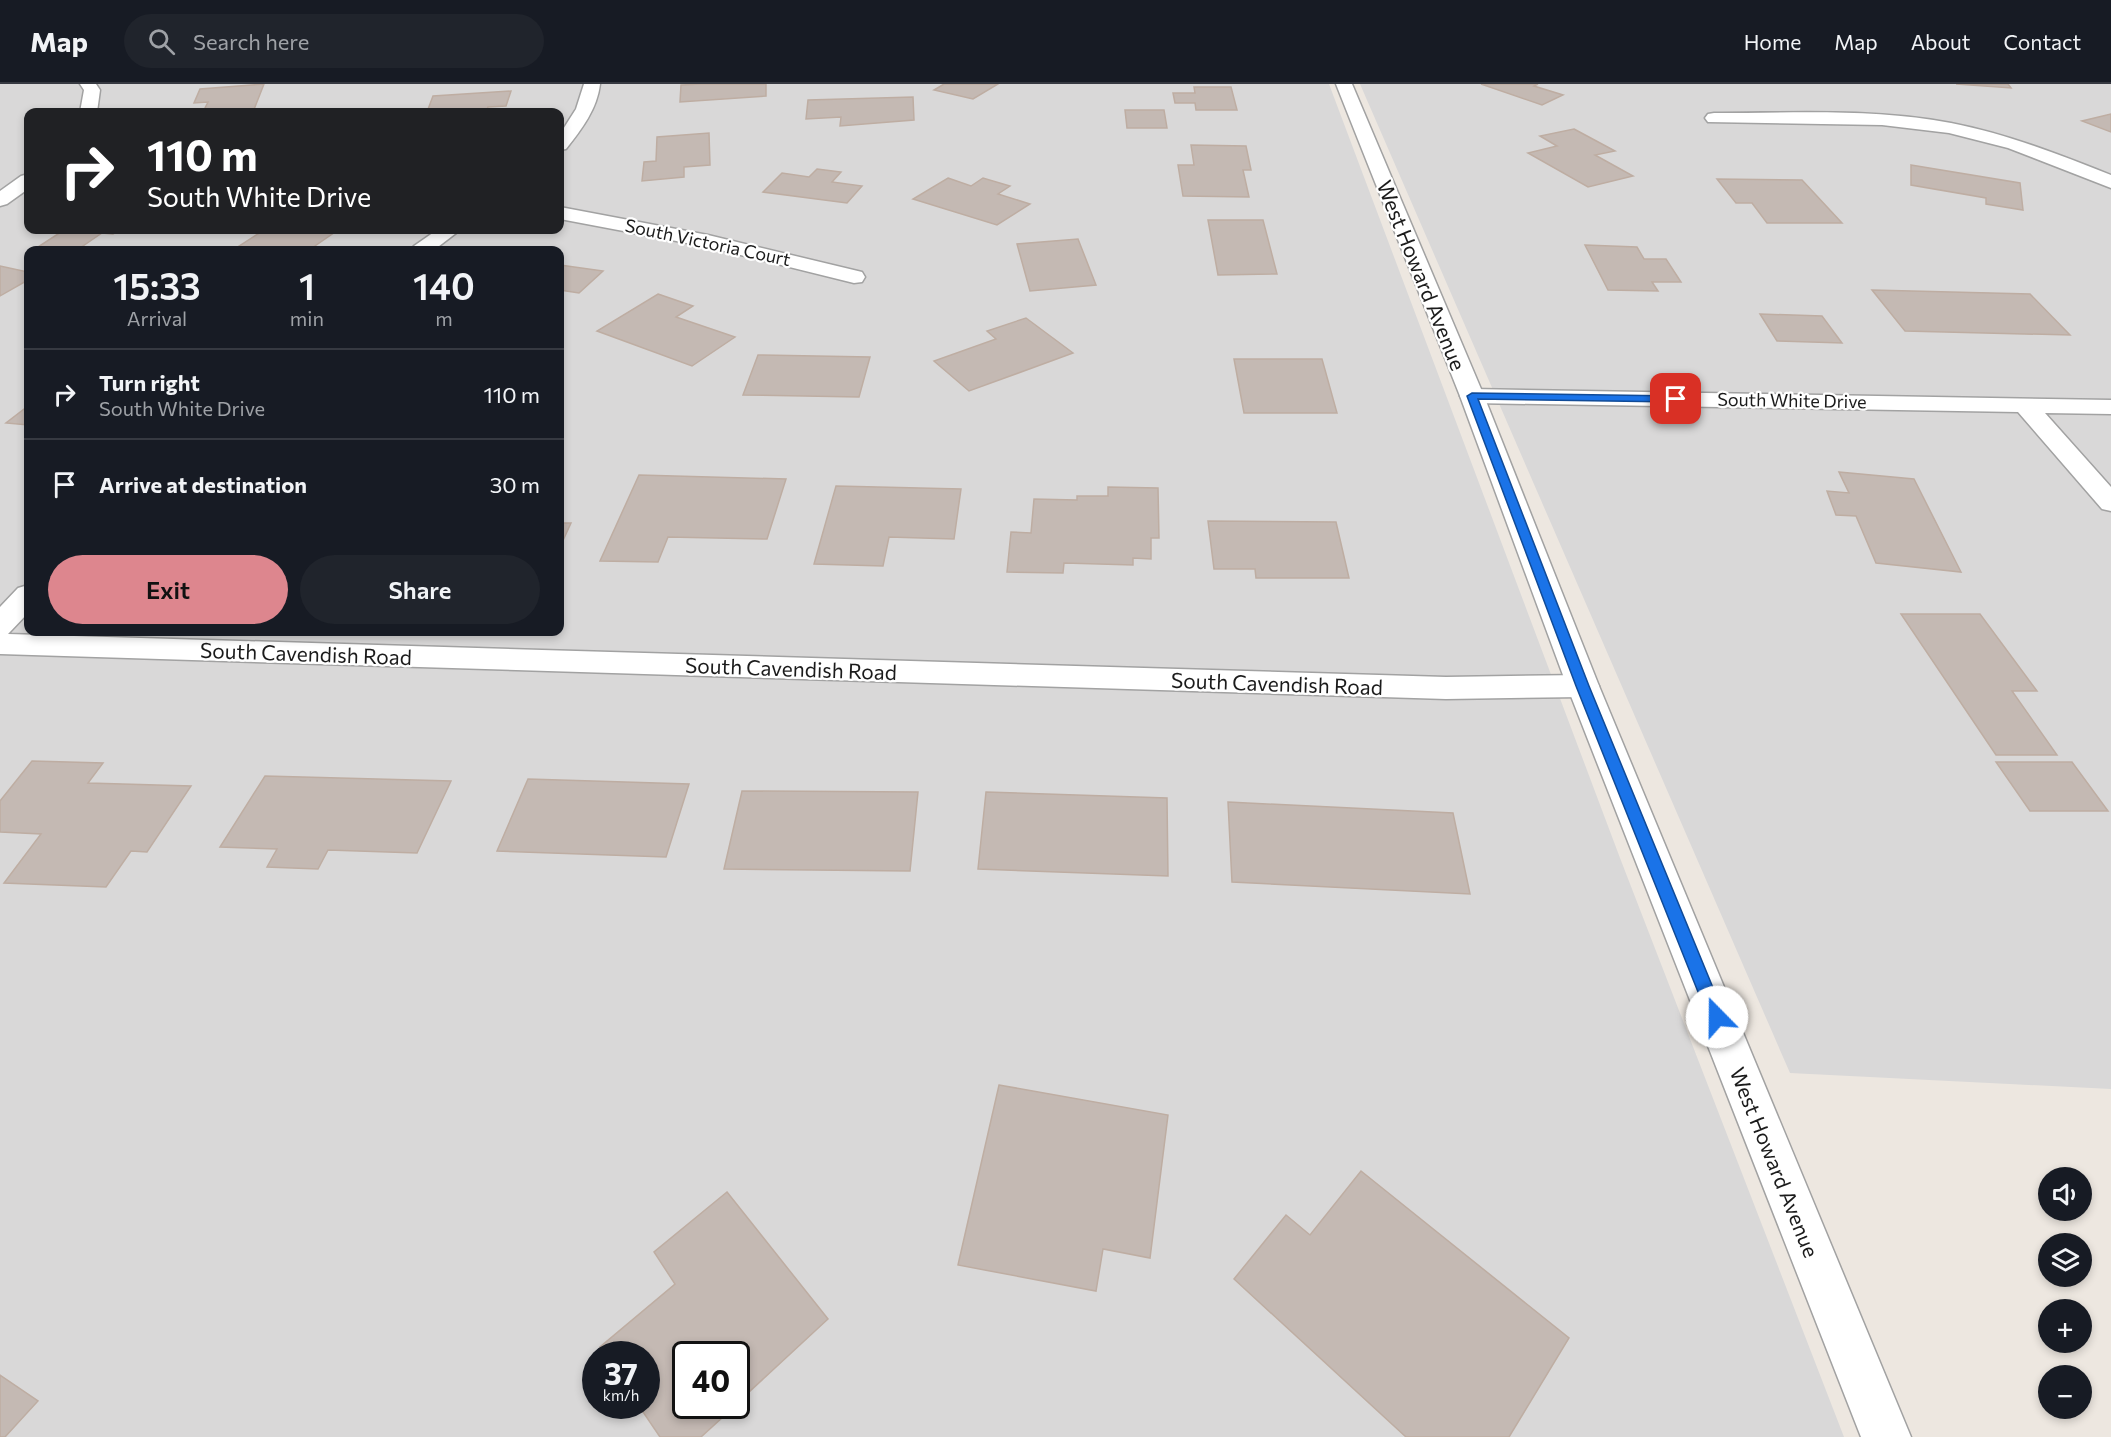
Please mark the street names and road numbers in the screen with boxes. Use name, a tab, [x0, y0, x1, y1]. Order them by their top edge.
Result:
street label: West Howard Avenue	[1372, 176, 1472, 374]
street label: South Victoria Court	[623, 214, 793, 270]
street label: South White Drive	[1717, 388, 1867, 412]
street label: South Cavendish Road	[200, 637, 412, 669]
street label: South Cavendish Road	[685, 652, 897, 684]
street label: South Cavendish Road	[1171, 667, 1383, 699]
street label: West Howard Avenue	[1725, 1063, 1825, 1261]

